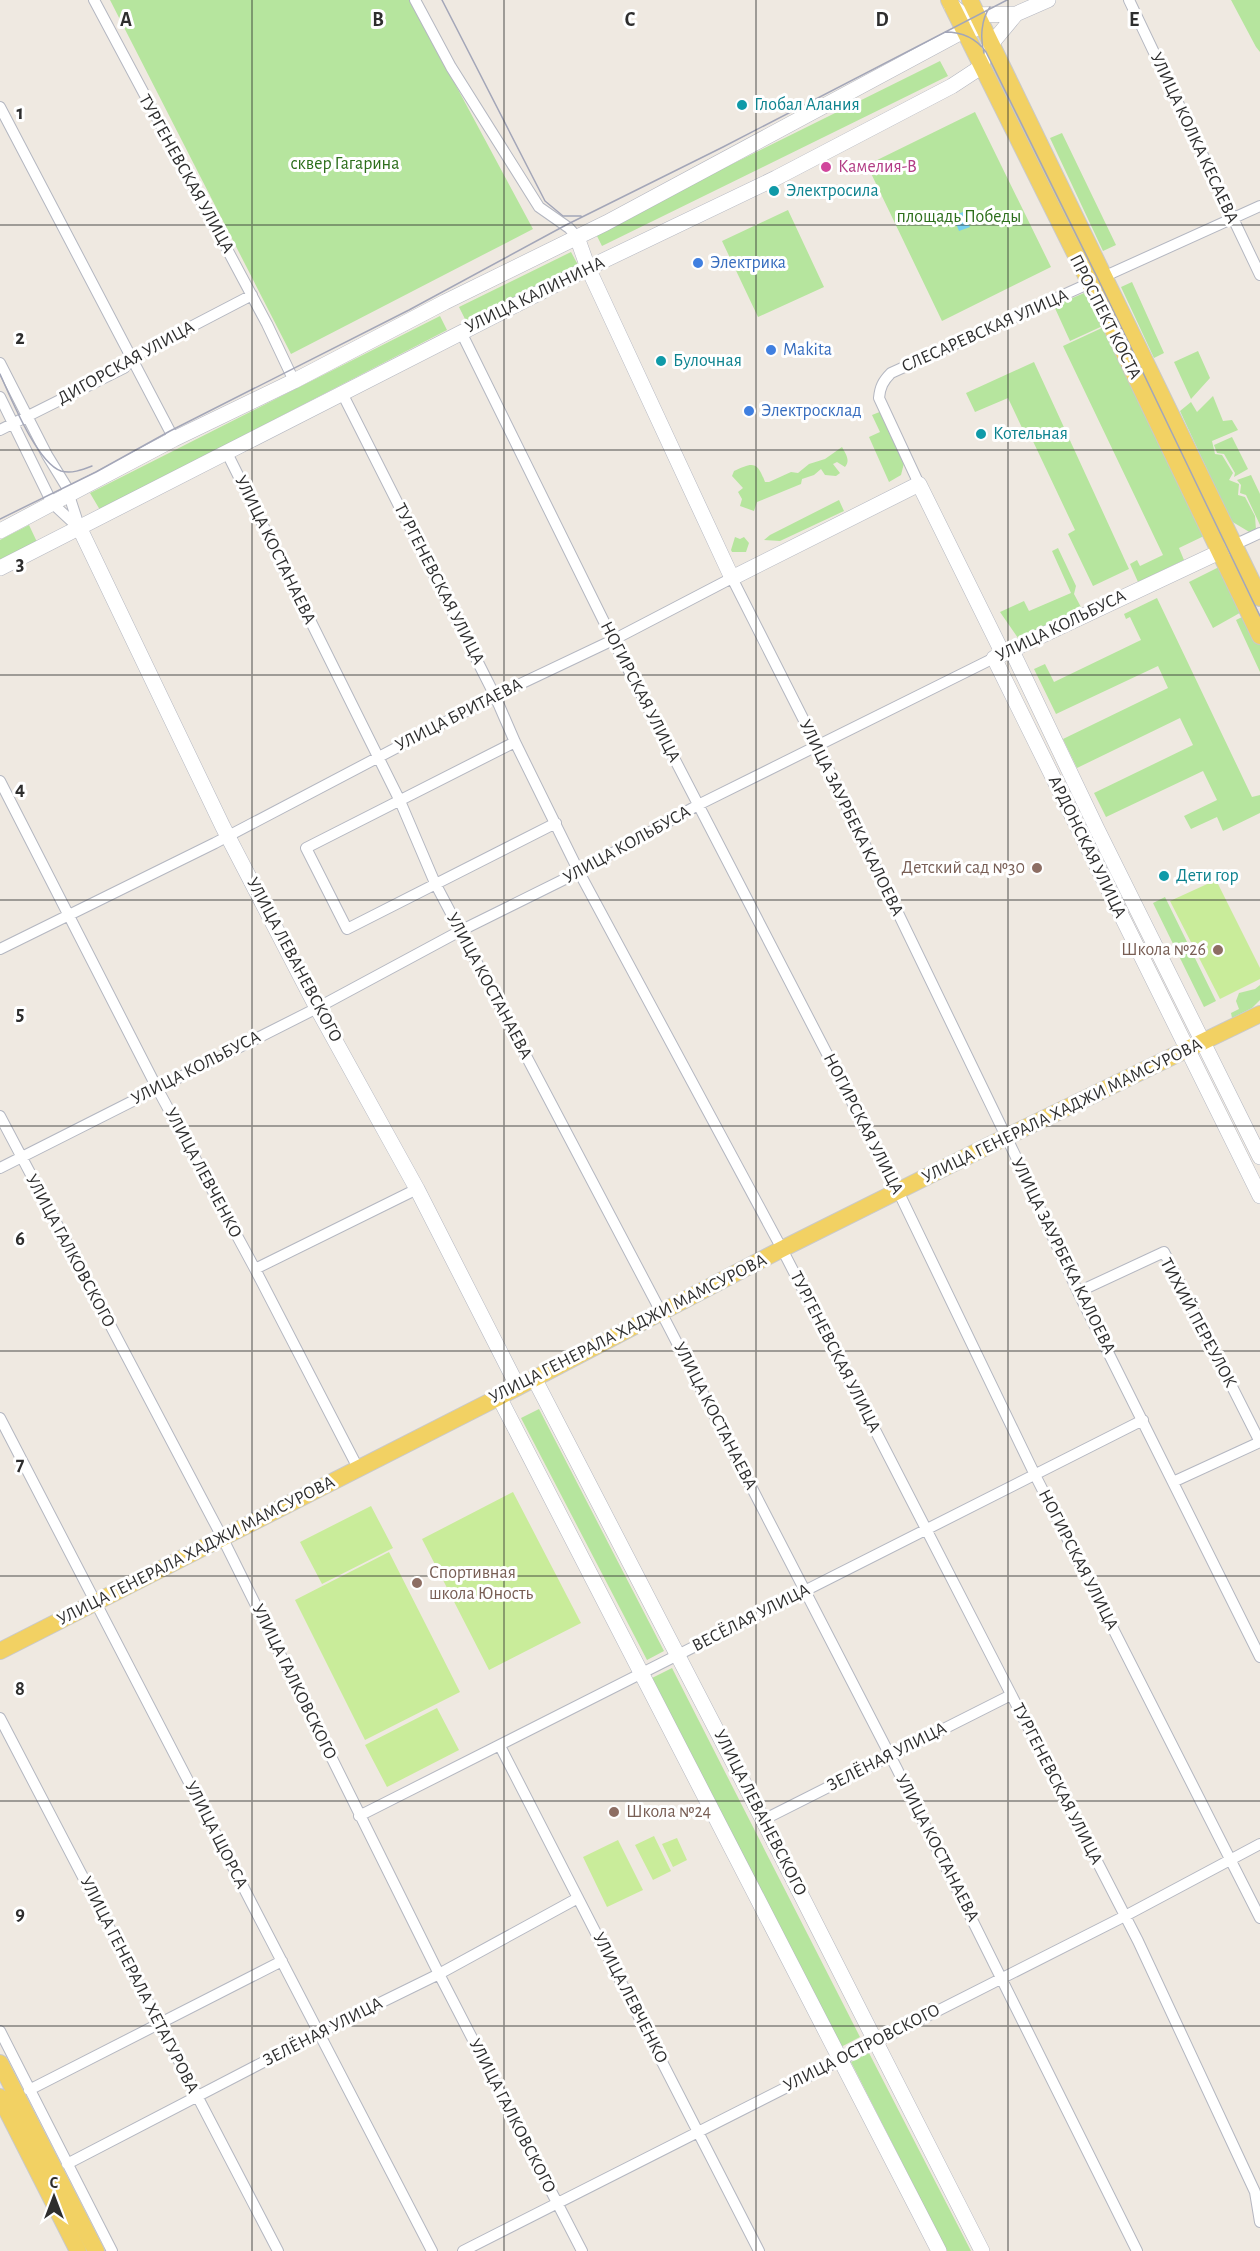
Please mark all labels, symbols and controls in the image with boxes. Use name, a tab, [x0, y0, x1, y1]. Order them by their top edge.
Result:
text: A	[120, 10, 132, 30]
text: B	[372, 10, 384, 30]
text: C	[625, 10, 636, 30]
text: D	[875, 10, 889, 30]
text: E	[1129, 10, 1139, 30]
street label: УЛИЦА КОЛКА КЕСАЕВА	[1147, 50, 1242, 227]
street label: ТУРГЕНЕВСКАЯ УЛИЦА	[135, 92, 237, 257]
place label: Глобал Алания	[754, 95, 860, 114]
marker: Глобал Алания	[735, 98, 749, 112]
text: 1	[16, 103, 24, 123]
park label: сквер Гагарина	[291, 155, 399, 173]
place label: Камелия-В	[838, 158, 917, 176]
marker: Камелия-В	[819, 160, 833, 174]
place label: Электросила	[786, 182, 879, 200]
marker: Электросила	[767, 184, 781, 198]
park label: площадь Победы	[897, 207, 1021, 226]
street label: ПРОСПЕКТ КОСТА	[1066, 252, 1144, 383]
street label: УЛИЦА КАЛИНИНА	[463, 253, 608, 337]
place label: Электрика	[710, 254, 786, 272]
marker: Электрика	[691, 256, 705, 270]
street label: СЛЕСАРЕВСКАЯ УЛИЦА	[899, 286, 1071, 376]
street label: ДИГОРСКАЯ УЛИЦА	[55, 318, 198, 408]
text: 2	[15, 328, 25, 348]
place label: Makita	[783, 341, 832, 359]
marker: Makita	[764, 343, 778, 357]
place label: Булочная	[673, 352, 742, 370]
marker: Булочная	[654, 354, 668, 368]
place label: Электросклад	[761, 402, 862, 420]
marker: Электросклад	[742, 404, 756, 418]
place label: Котельная	[993, 425, 1068, 443]
marker: Котельная	[974, 427, 988, 441]
street label: УЛИЦА КОСТАНАЕВА	[231, 473, 319, 628]
street label: ТУРГЕНЕВСКАЯ УЛИЦА	[391, 501, 488, 668]
text: 3	[16, 554, 24, 574]
street label: УЛИЦА КОЛЬБУСА	[993, 587, 1129, 665]
street label: НОГИРСКАЯ УЛИЦА	[597, 619, 683, 766]
street label: УЛИЦА БРИТАЕВА	[393, 675, 526, 755]
street label: УЛИЦА ЗАУРБЕКА КАЛОЕВА	[796, 717, 907, 919]
street label: АРДОНСКАЯ УЛИЦА	[1045, 773, 1129, 921]
text: 4	[15, 779, 25, 799]
street label: УЛИЦА КОЛЬБУСА	[560, 802, 694, 887]
place label: Детский сад №30	[902, 859, 1025, 877]
marker: Детский сад №30	[1030, 861, 1044, 875]
place label: Дети гор	[1176, 867, 1239, 885]
marker: Дети гор	[1157, 869, 1171, 883]
street label: УЛИЦА ЛЕВАНЕВСКОГО	[243, 875, 345, 1045]
street label: УЛИЦА КОСТАНАЕВА	[443, 910, 535, 1063]
place label: Школа №26	[1121, 941, 1206, 959]
marker: Школа №26	[1211, 943, 1225, 957]
text: 5	[16, 1004, 24, 1024]
street label: УЛИЦА КОЛЬБУСА	[129, 1028, 264, 1108]
street label: УЛИЦА ГЕНЕРАЛА ХАДЖИ МАМСУРОВА	[919, 1035, 1205, 1187]
street label: НОГИРСКАЯ УЛИЦА	[820, 1051, 906, 1198]
street label: УЛИЦА ЛЕВЧЕНКО	[161, 1105, 245, 1241]
street label: УЛИЦА ЗАУРБЕКА КАЛОЕВА	[1008, 1155, 1119, 1357]
street label: УЛИЦА ГАЛКОВСКОГО	[22, 1171, 118, 1331]
text: 6	[15, 1229, 25, 1249]
street label: УЛИЦА ГЕНЕРАЛА ХАДЖИ МАМСУРОВА	[486, 1251, 770, 1407]
street label: ТИХИЙ ПЕРЕУЛОК	[1156, 1255, 1242, 1391]
street label: ТУРГЕНЕВСКАЯ УЛИЦА	[787, 1269, 884, 1436]
street label: УЛИЦА КОСТАНАЕВА	[670, 1339, 760, 1493]
text: 7	[16, 1454, 25, 1474]
street label: УЛИЦА ГЕНЕРАЛА ХАДЖИ МАМСУРОВА	[54, 1473, 338, 1629]
street label: НОГИРСКАЯ УЛИЦА	[1035, 1487, 1121, 1634]
place label: Спортивная школа Юность	[429, 1564, 534, 1603]
marker: Спортивная школа Юность	[410, 1576, 424, 1590]
street label: ВЕСЁЛАЯ УЛИЦА	[688, 1579, 813, 1655]
street label: УЛИЦА ГАЛКОВСКОГО	[248, 1601, 340, 1763]
text: 8	[15, 1679, 25, 1699]
street label: ТУРГЕНЕВСКАЯ УЛИЦА	[1009, 1701, 1106, 1868]
street label: ЗЕЛЁНАЯ УЛИЦА	[824, 1717, 950, 1795]
street label: УЛИЦА ЛЕВАНЕВСКОГО	[710, 1727, 810, 1899]
street label: УЛИЦА КОСТАНАЕВА	[892, 1771, 982, 1925]
street label: УЛИЦА ЩОРСА	[181, 1778, 251, 1892]
place label: Школа №24	[626, 1803, 712, 1821]
marker: Школа №24	[607, 1805, 621, 1819]
street label: УЛИЦА ГЕНЕРАЛА ХЕТАГУРОВА	[76, 1874, 202, 2097]
text: 9	[15, 1904, 25, 1924]
street label: УЛИЦА ЛЕВЧЕНКО	[589, 1930, 671, 2066]
street label: ЗЕЛЁНАЯ УЛИЦА	[260, 1992, 386, 2070]
street label: УЛИЦА ОСТРОВСКОГО	[781, 2001, 943, 2095]
street label: УЛИЦА ГАЛКОВСКОГО	[465, 2036, 559, 2196]
north arrow	[24, 2167, 84, 2227]
text: С	[50, 2175, 59, 2191]

